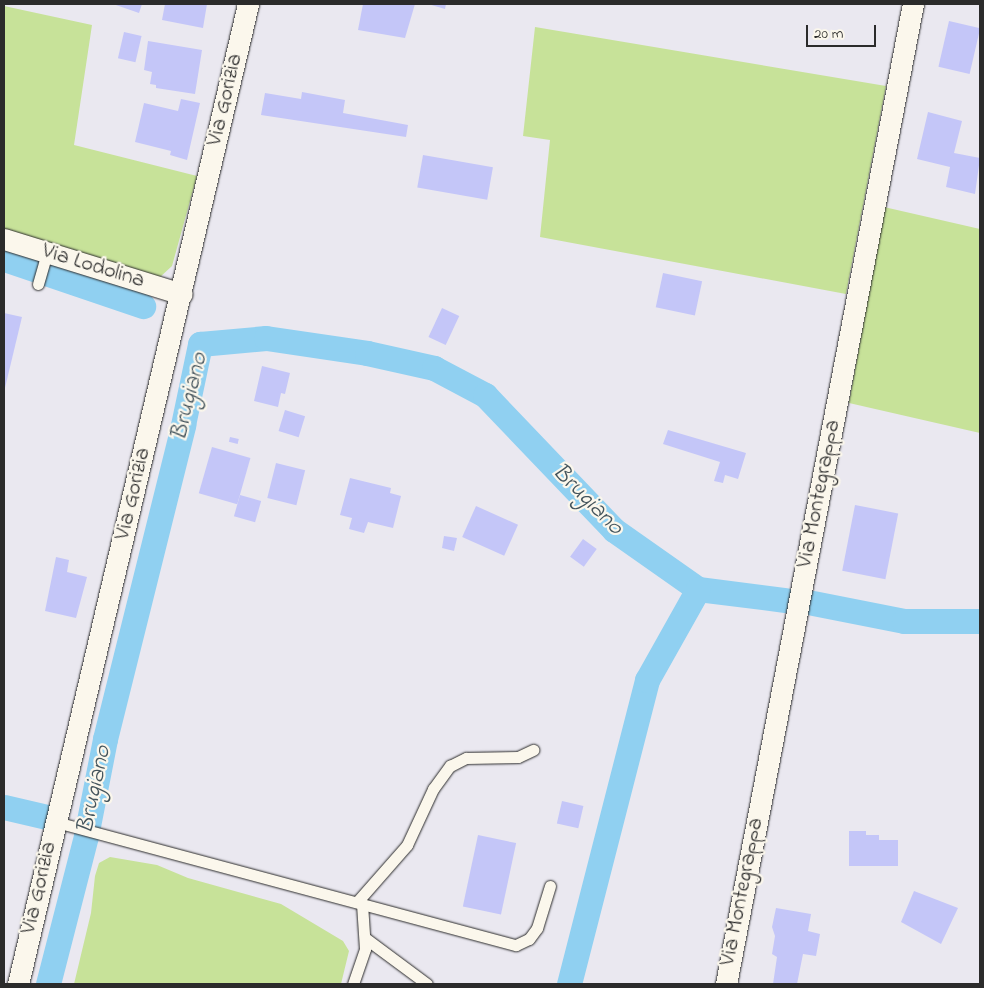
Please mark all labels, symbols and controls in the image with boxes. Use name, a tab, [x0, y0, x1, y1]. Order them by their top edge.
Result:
scale bar	[809, 15, 879, 47]
text: 20 m	[814, 23, 843, 45]
street label: Via Gorizia	[203, 51, 249, 149]
street label: Via Lodolina	[39, 239, 147, 295]
water label: Brugiano	[165, 350, 215, 444]
street label: Via Montegrappa	[793, 418, 847, 570]
street label: Via Gorizia	[111, 445, 157, 543]
water label: Brugiano	[545, 458, 629, 542]
water label: Brugiano	[72, 743, 118, 837]
street label: Via Montegrappa	[716, 816, 770, 968]
street label: Via Gorizia	[17, 839, 63, 937]

